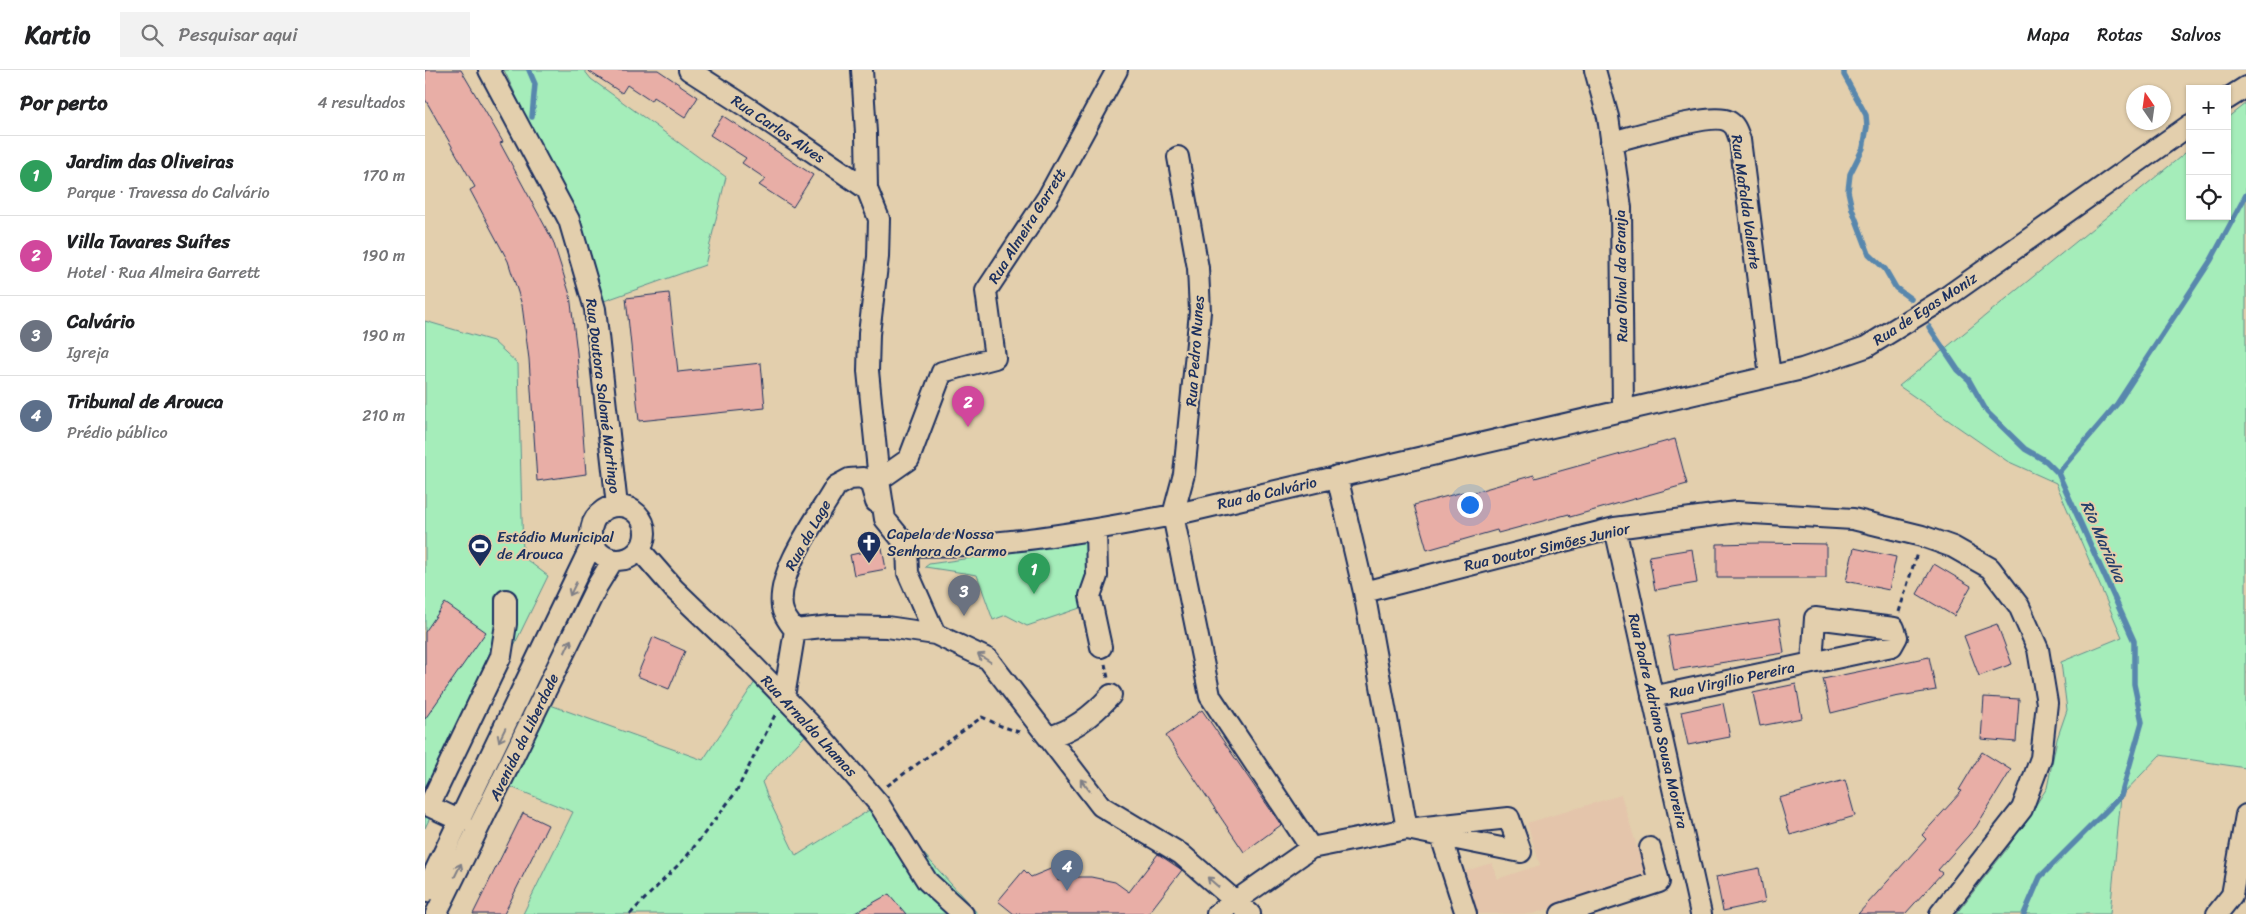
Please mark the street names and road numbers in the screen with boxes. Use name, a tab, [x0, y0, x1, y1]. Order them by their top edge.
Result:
street label: Rua Carlos Alves	[726, 88, 831, 171]
street label: Rua Mafalda Valente	[1724, 133, 1768, 271]
street label: Rua Almeira Garrett	[981, 162, 1073, 289]
street label: Rua Olival da Granja	[1607, 209, 1635, 342]
street label: Rua de Egas Moniz	[1867, 265, 1983, 353]
street label: Rua Pedro Nunes	[1178, 295, 1212, 407]
street label: Rua Doutora Salomé Martingo	[578, 297, 628, 495]
street label: Rua do Calvário	[1215, 469, 1320, 517]
street label: Rua da Lage	[778, 494, 838, 575]
street label: Rua Doutor Simões Junior	[1461, 515, 1633, 579]
street label: Rua Padre Adriano Sousa Moreira	[1621, 611, 1696, 832]
street label: Rua Virgílio Pereira	[1667, 654, 1797, 706]
street label: Avenida da Liberdade	[481, 669, 566, 806]
street label: Rua Arnaldo Lhamas	[754, 669, 864, 783]

